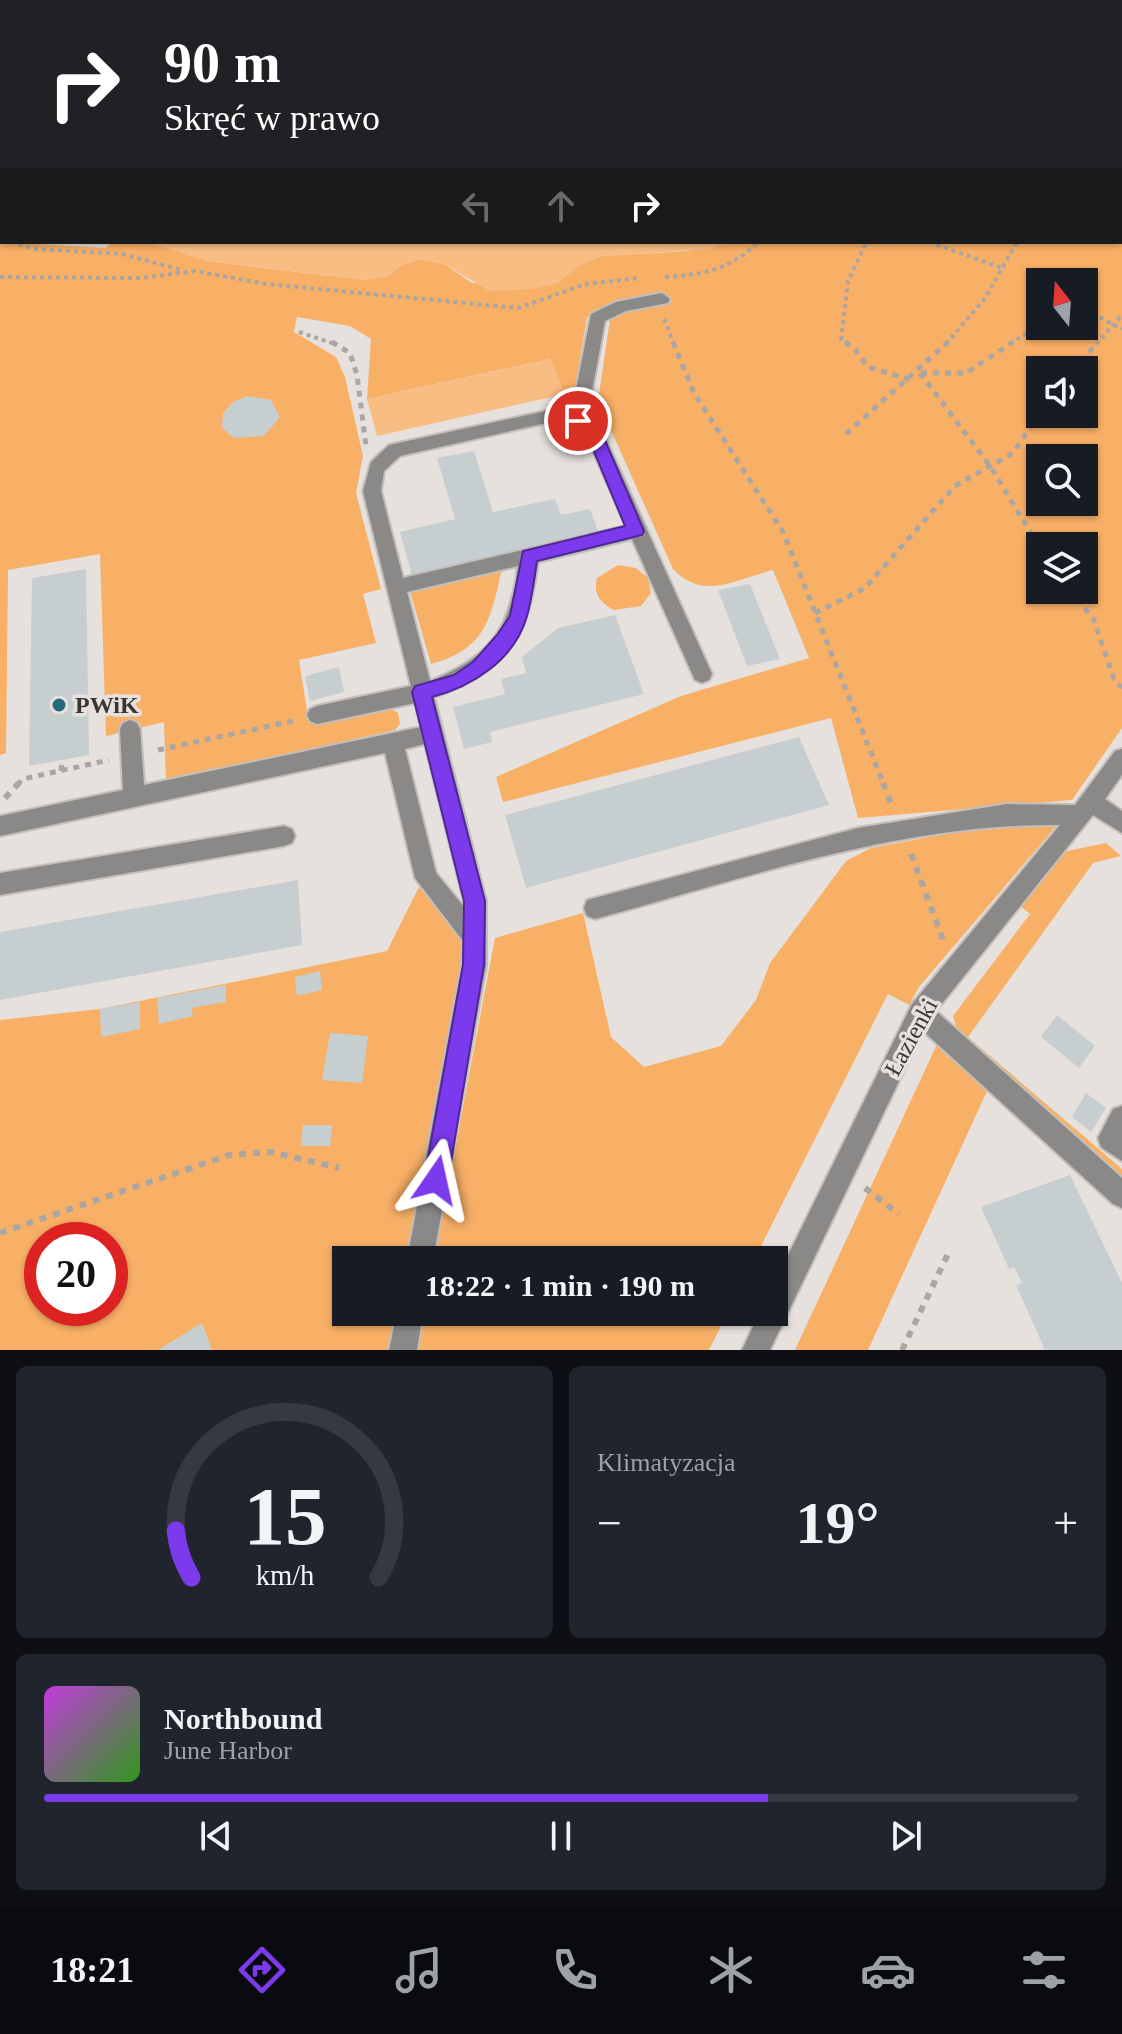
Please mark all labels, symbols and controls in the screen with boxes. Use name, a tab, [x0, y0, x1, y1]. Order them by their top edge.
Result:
icon: right	[32, 32, 136, 136]
text: 90 m	[164, 32, 281, 94]
text: Skręć w prawo	[164, 98, 380, 138]
icon: left	[455, 184, 499, 228]
icon: ahead	[539, 184, 583, 228]
icon: right	[623, 184, 667, 228]
north arrow	[1026, 268, 1098, 340]
map controls	[1026, 268, 1098, 604]
button: sound	[1026, 356, 1098, 428]
pin	[544, 387, 612, 455]
icon: arrive	[556, 399, 600, 443]
button: search	[1026, 444, 1098, 516]
button: layers	[1026, 532, 1098, 604]
place label: PWiK	[75, 692, 139, 718]
marker: PWiK	[50, 696, 68, 714]
street label: Łazienki	[879, 994, 943, 1080]
position arrow	[394, 1138, 478, 1222]
speed limit sign: 20	[24, 1222, 128, 1326]
text: 18:22 · 1 min · 190 m	[425, 1269, 695, 1302]
text: Klimatyzacja	[597, 1448, 736, 1477]
text: 15	[243, 1470, 326, 1562]
text: 19°	[796, 1490, 880, 1556]
text: −	[597, 1499, 622, 1548]
text: +	[1053, 1499, 1078, 1548]
text: km/h	[255, 1560, 314, 1591]
text: Northbound	[164, 1702, 322, 1735]
text: June Harbor	[164, 1736, 292, 1765]
icon: previous	[194, 1814, 238, 1858]
icon: pause	[539, 1814, 583, 1858]
icon: next	[884, 1814, 928, 1858]
icon: directions	[234, 1942, 290, 1998]
icon: music	[391, 1942, 447, 1998]
icon: phone	[547, 1942, 603, 1998]
icon: climate	[703, 1942, 759, 1998]
icon: car	[860, 1942, 916, 1998]
icon: filters	[1016, 1942, 1072, 1998]
text: 18:21	[50, 1950, 134, 1990]

